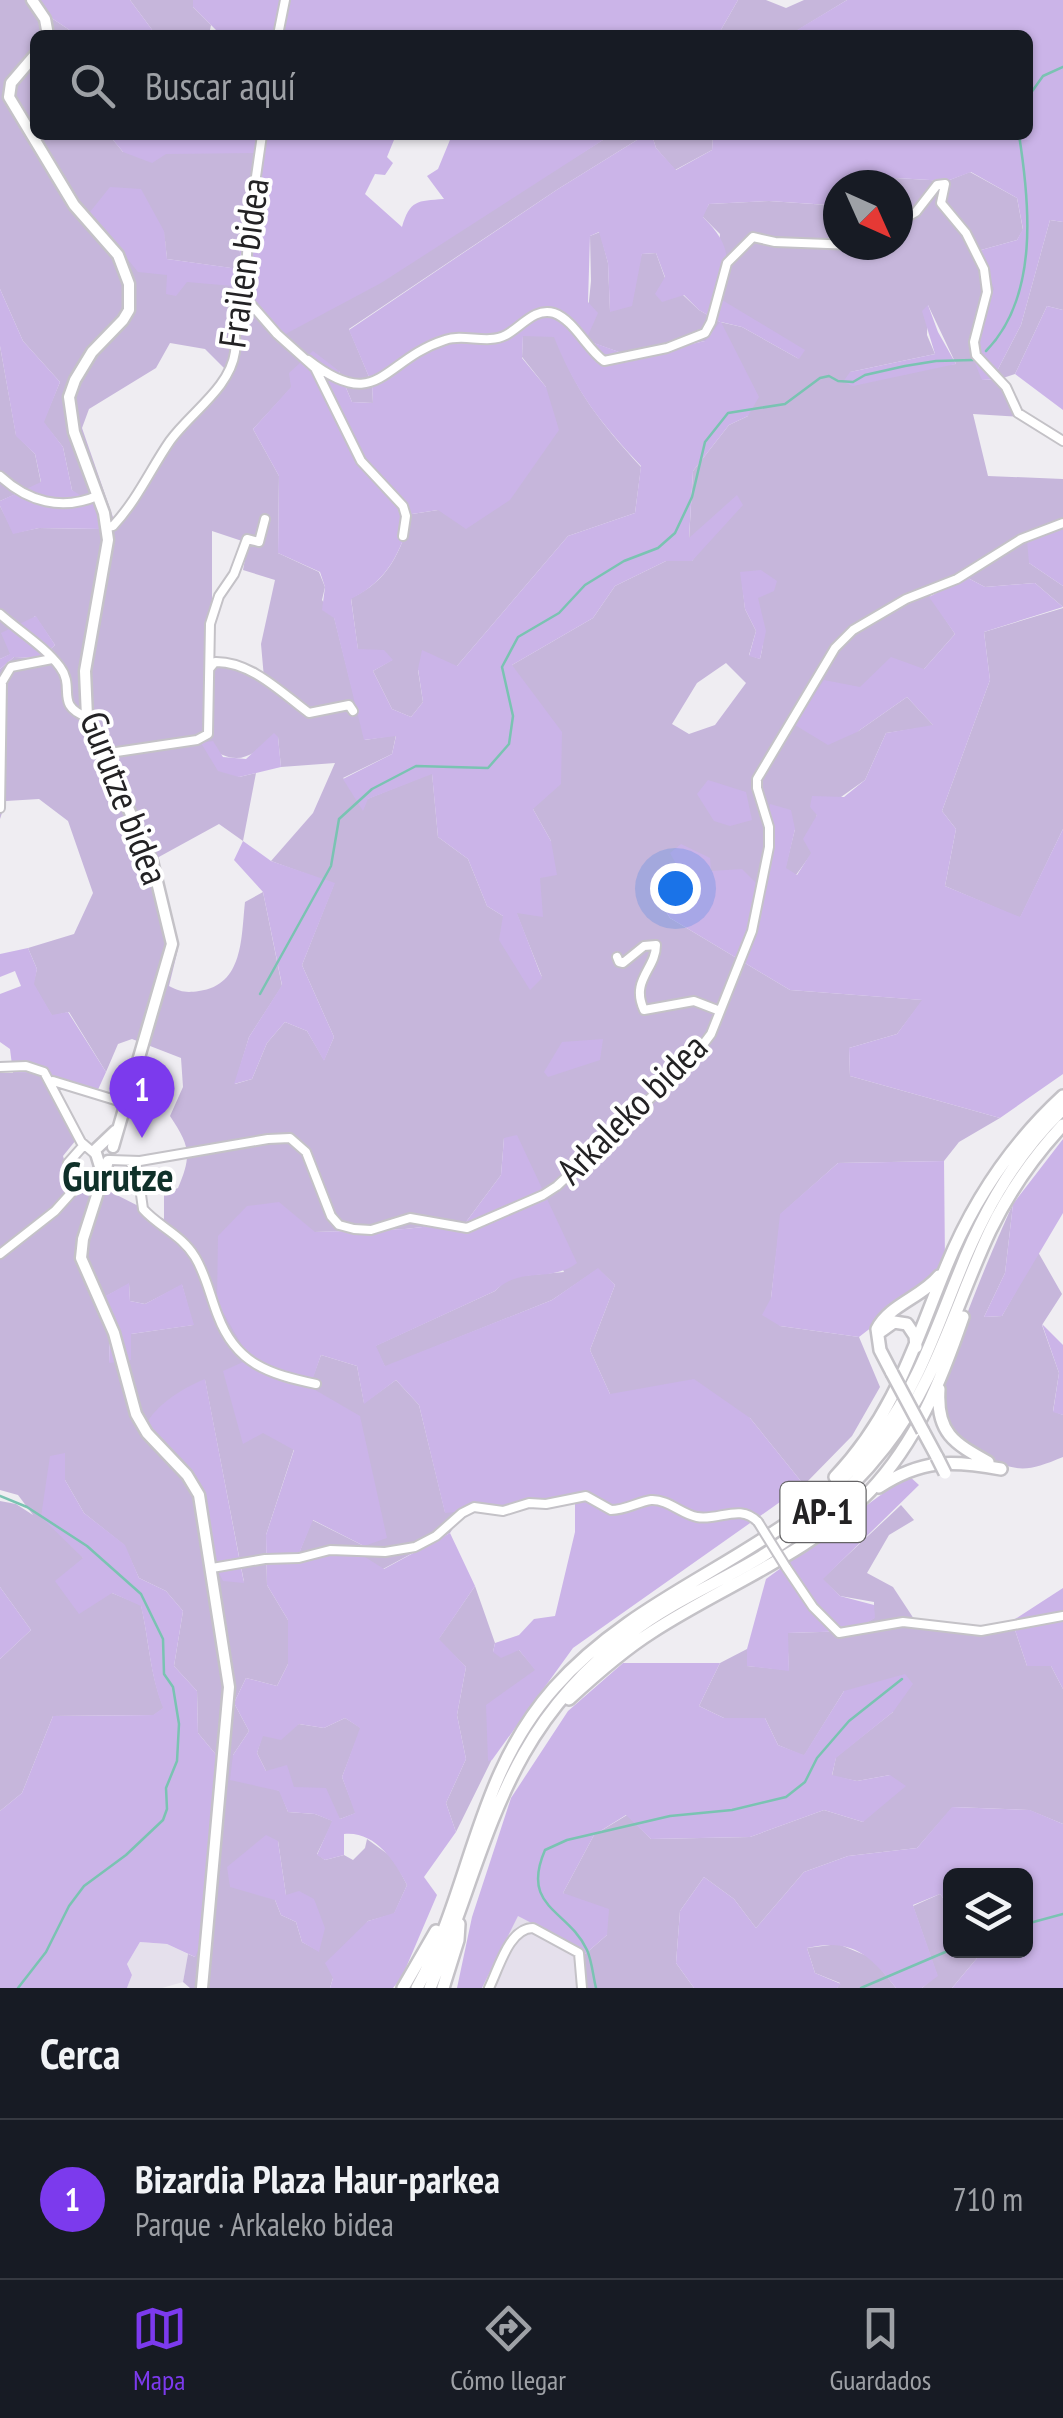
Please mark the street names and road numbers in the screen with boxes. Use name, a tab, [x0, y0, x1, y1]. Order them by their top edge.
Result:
street label: Frailen bidea	[206, 175, 279, 351]
street label: Gurutze bidea	[70, 704, 181, 891]
street label: Arkaleko bidea	[545, 1022, 717, 1194]
road number: AP-1	[780, 1482, 866, 1542]

